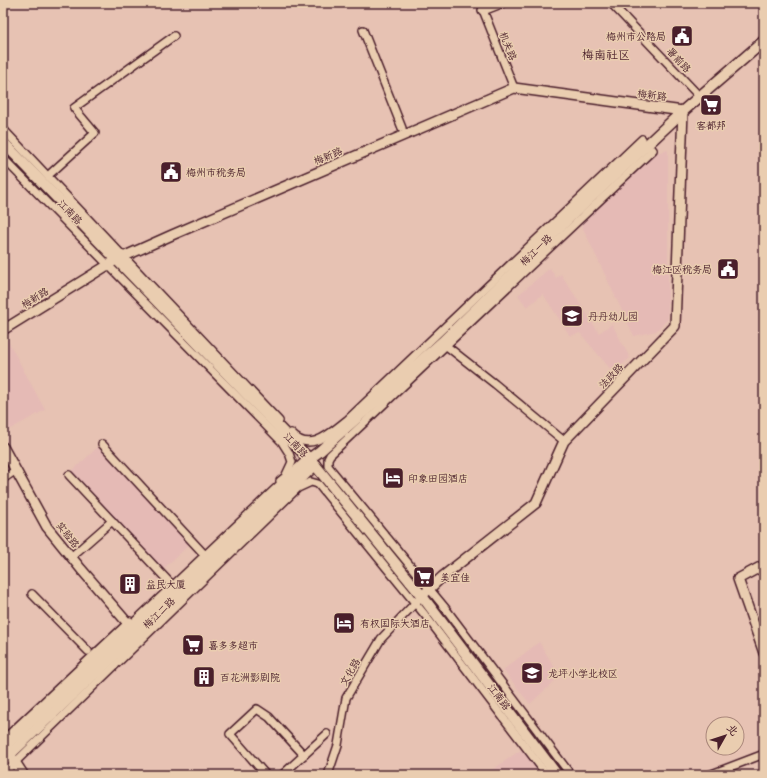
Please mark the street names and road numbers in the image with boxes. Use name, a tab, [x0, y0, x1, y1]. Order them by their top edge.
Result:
street label: 机关路	[496, 30, 520, 62]
street label: 署前路	[664, 45, 694, 75]
street label: 梅新路	[636, 87, 668, 103]
street label: 梅新路	[312, 144, 344, 168]
street label: 江南路	[55, 197, 85, 227]
street label: 梅江一路	[517, 231, 555, 269]
street label: 梅新路	[19, 285, 51, 311]
street label: 法政路	[596, 361, 626, 391]
street label: 江南路	[281, 430, 311, 460]
street label: 实验路	[54, 519, 82, 551]
street label: 梅江二路	[140, 594, 178, 632]
street label: 文化路	[337, 656, 363, 688]
street label: 江南路	[485, 681, 513, 713]

